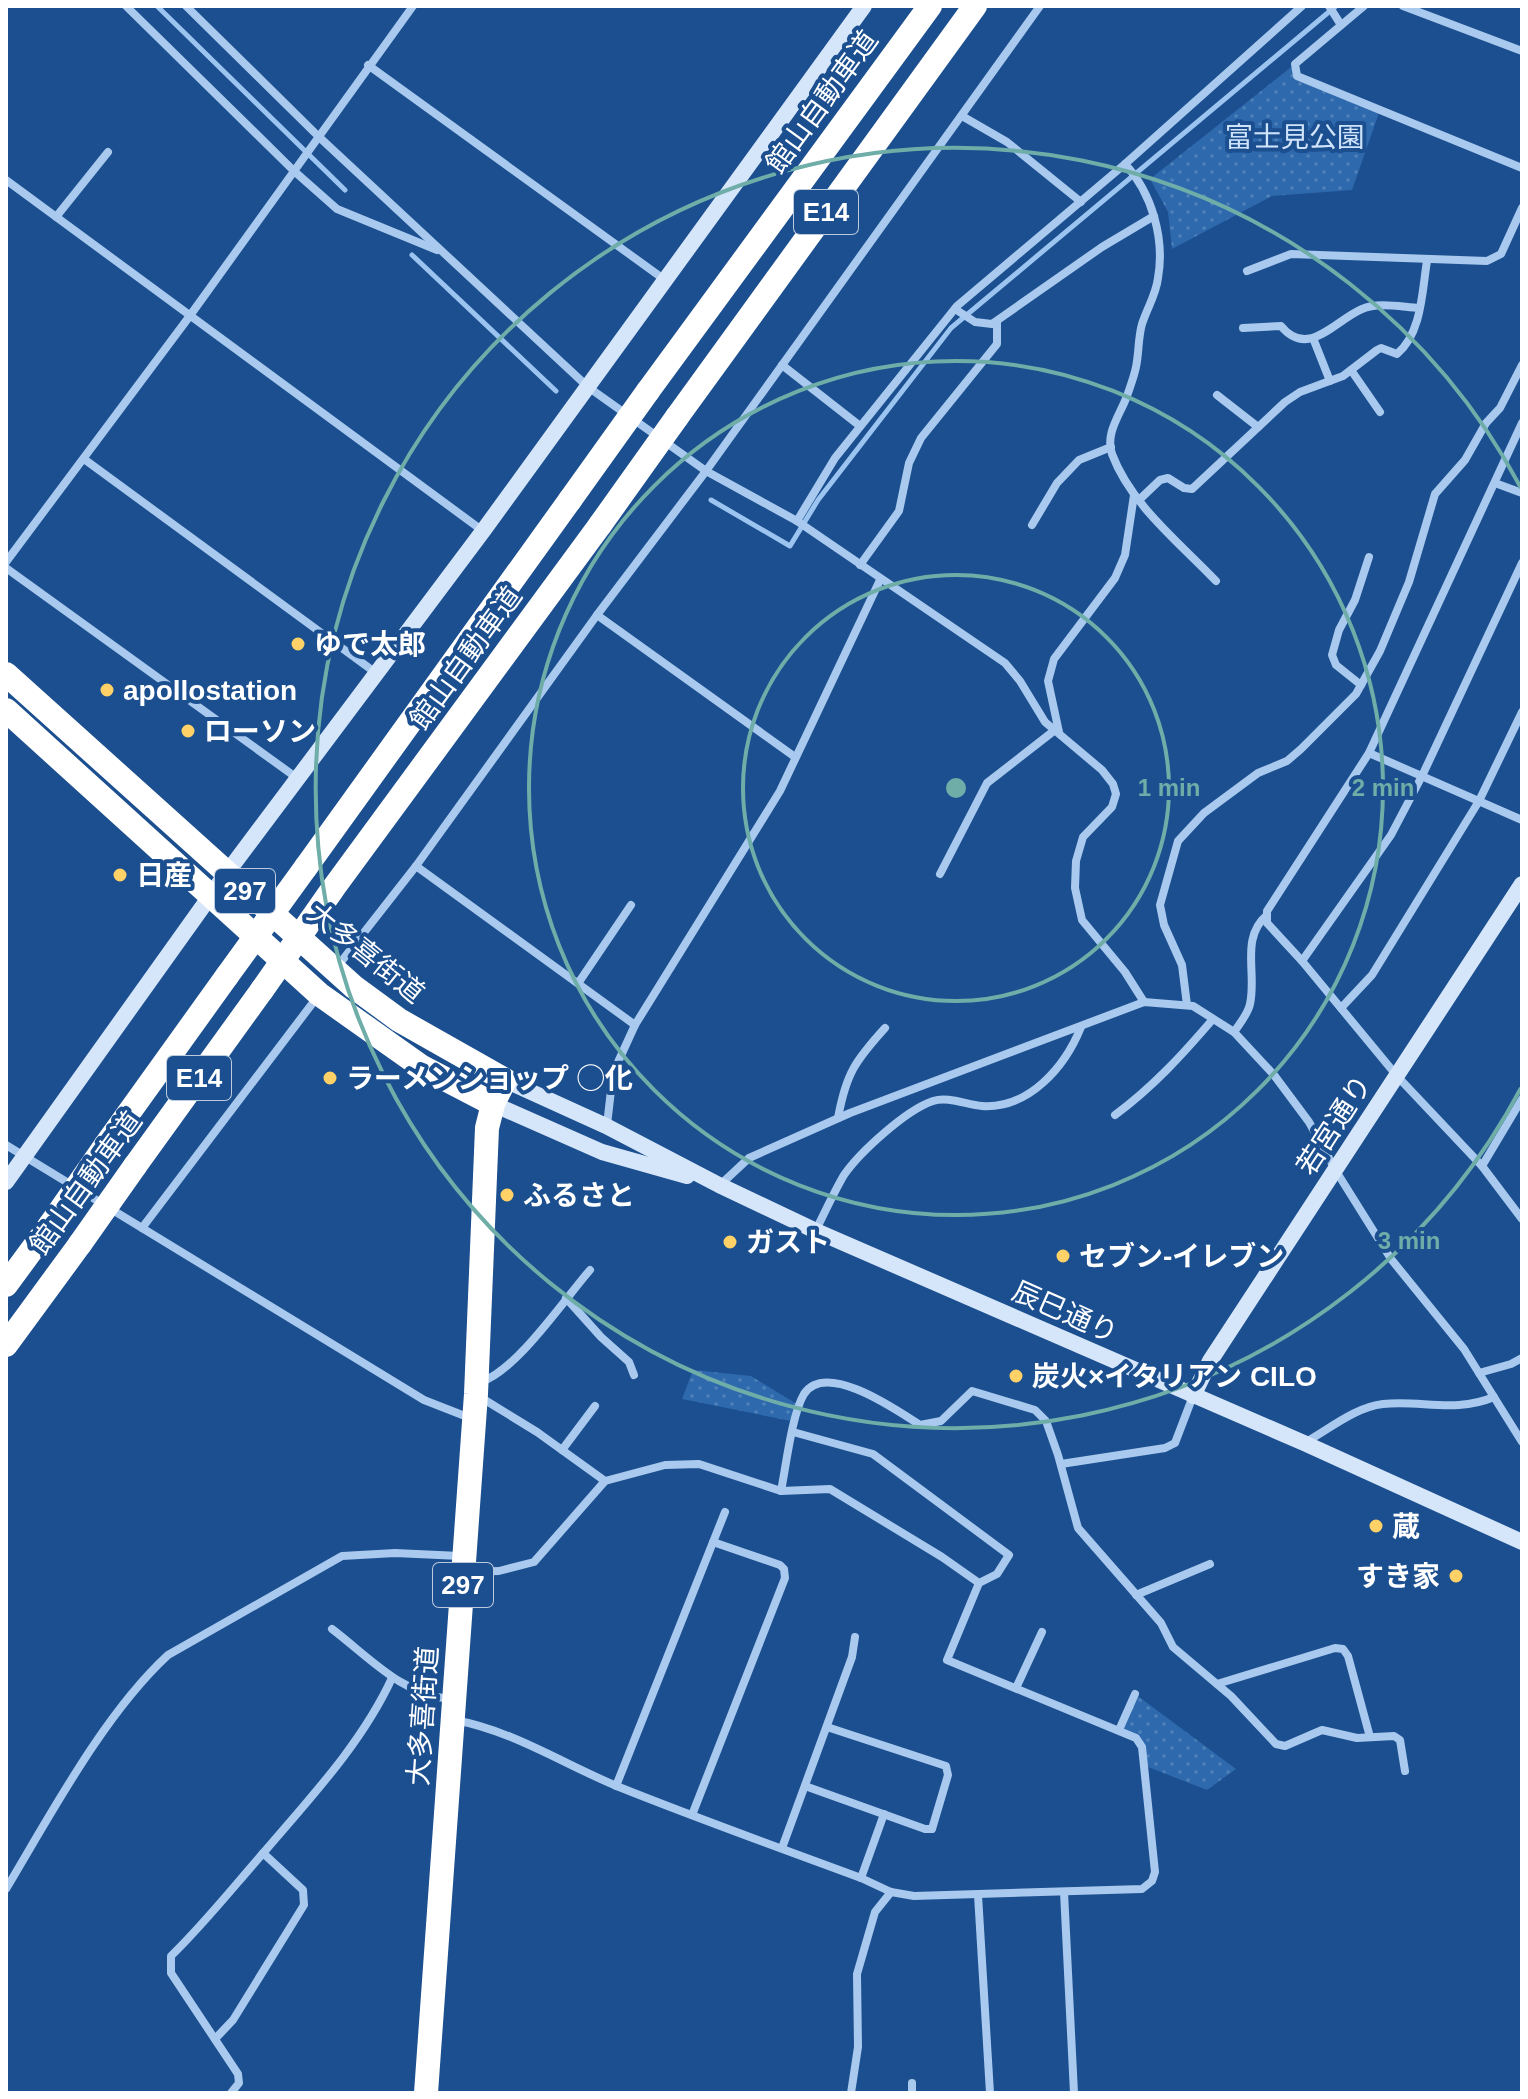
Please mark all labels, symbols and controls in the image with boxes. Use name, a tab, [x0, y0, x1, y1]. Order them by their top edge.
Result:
street label: 館山自動車道	[760, 25, 884, 179]
park label: 富士見公園	[1225, 122, 1365, 153]
road number: E14	[794, 190, 858, 234]
street label: 館山自動車道	[404, 581, 528, 735]
place label: ゆで太郎	[314, 629, 426, 660]
marker: ゆで太郎	[289, 635, 307, 653]
place label: apollostation	[123, 675, 297, 706]
marker: apollostation	[98, 681, 116, 699]
place label: ローソン	[204, 716, 316, 747]
marker: ローソン	[179, 722, 197, 740]
centre of rings	[942, 774, 970, 802]
text: 1 min	[1138, 774, 1200, 801]
text: 2 min	[1352, 774, 1414, 801]
place label: 日産	[136, 860, 192, 891]
marker: 日産	[111, 866, 129, 884]
road number: 297	[215, 869, 275, 913]
street label: 大多喜街道	[302, 897, 430, 1009]
road number: E14	[167, 1056, 231, 1100]
place label: ラーメンショップ ◯化	[346, 1063, 633, 1094]
marker: ラーメンショップ ◯化	[321, 1069, 339, 1087]
street label: 若宮通り	[1290, 1070, 1378, 1180]
street label: 館山自動車道	[24, 1106, 148, 1260]
place label: ふるさと	[523, 1180, 635, 1211]
marker: ふるさと	[498, 1186, 516, 1204]
place label: ガスト	[746, 1227, 830, 1258]
text: 3 min	[1378, 1227, 1440, 1254]
marker: ガスト	[721, 1233, 739, 1251]
place label: セブン-イレブン	[1079, 1241, 1284, 1272]
marker: セブン-イレブン	[1054, 1247, 1072, 1265]
street label: 辰巳通り	[1008, 1275, 1122, 1349]
place label: 炭火×イタリアン CILO	[1032, 1361, 1317, 1392]
marker: 炭火×イタリアン CILO	[1007, 1367, 1025, 1385]
place label: 蔵	[1392, 1511, 1420, 1542]
marker: 蔵	[1367, 1517, 1385, 1535]
place label: すき家	[1356, 1561, 1440, 1592]
road number: 297	[433, 1563, 493, 1607]
marker: すき家	[1447, 1567, 1465, 1585]
street label: 大多喜街道	[403, 1645, 443, 1787]

